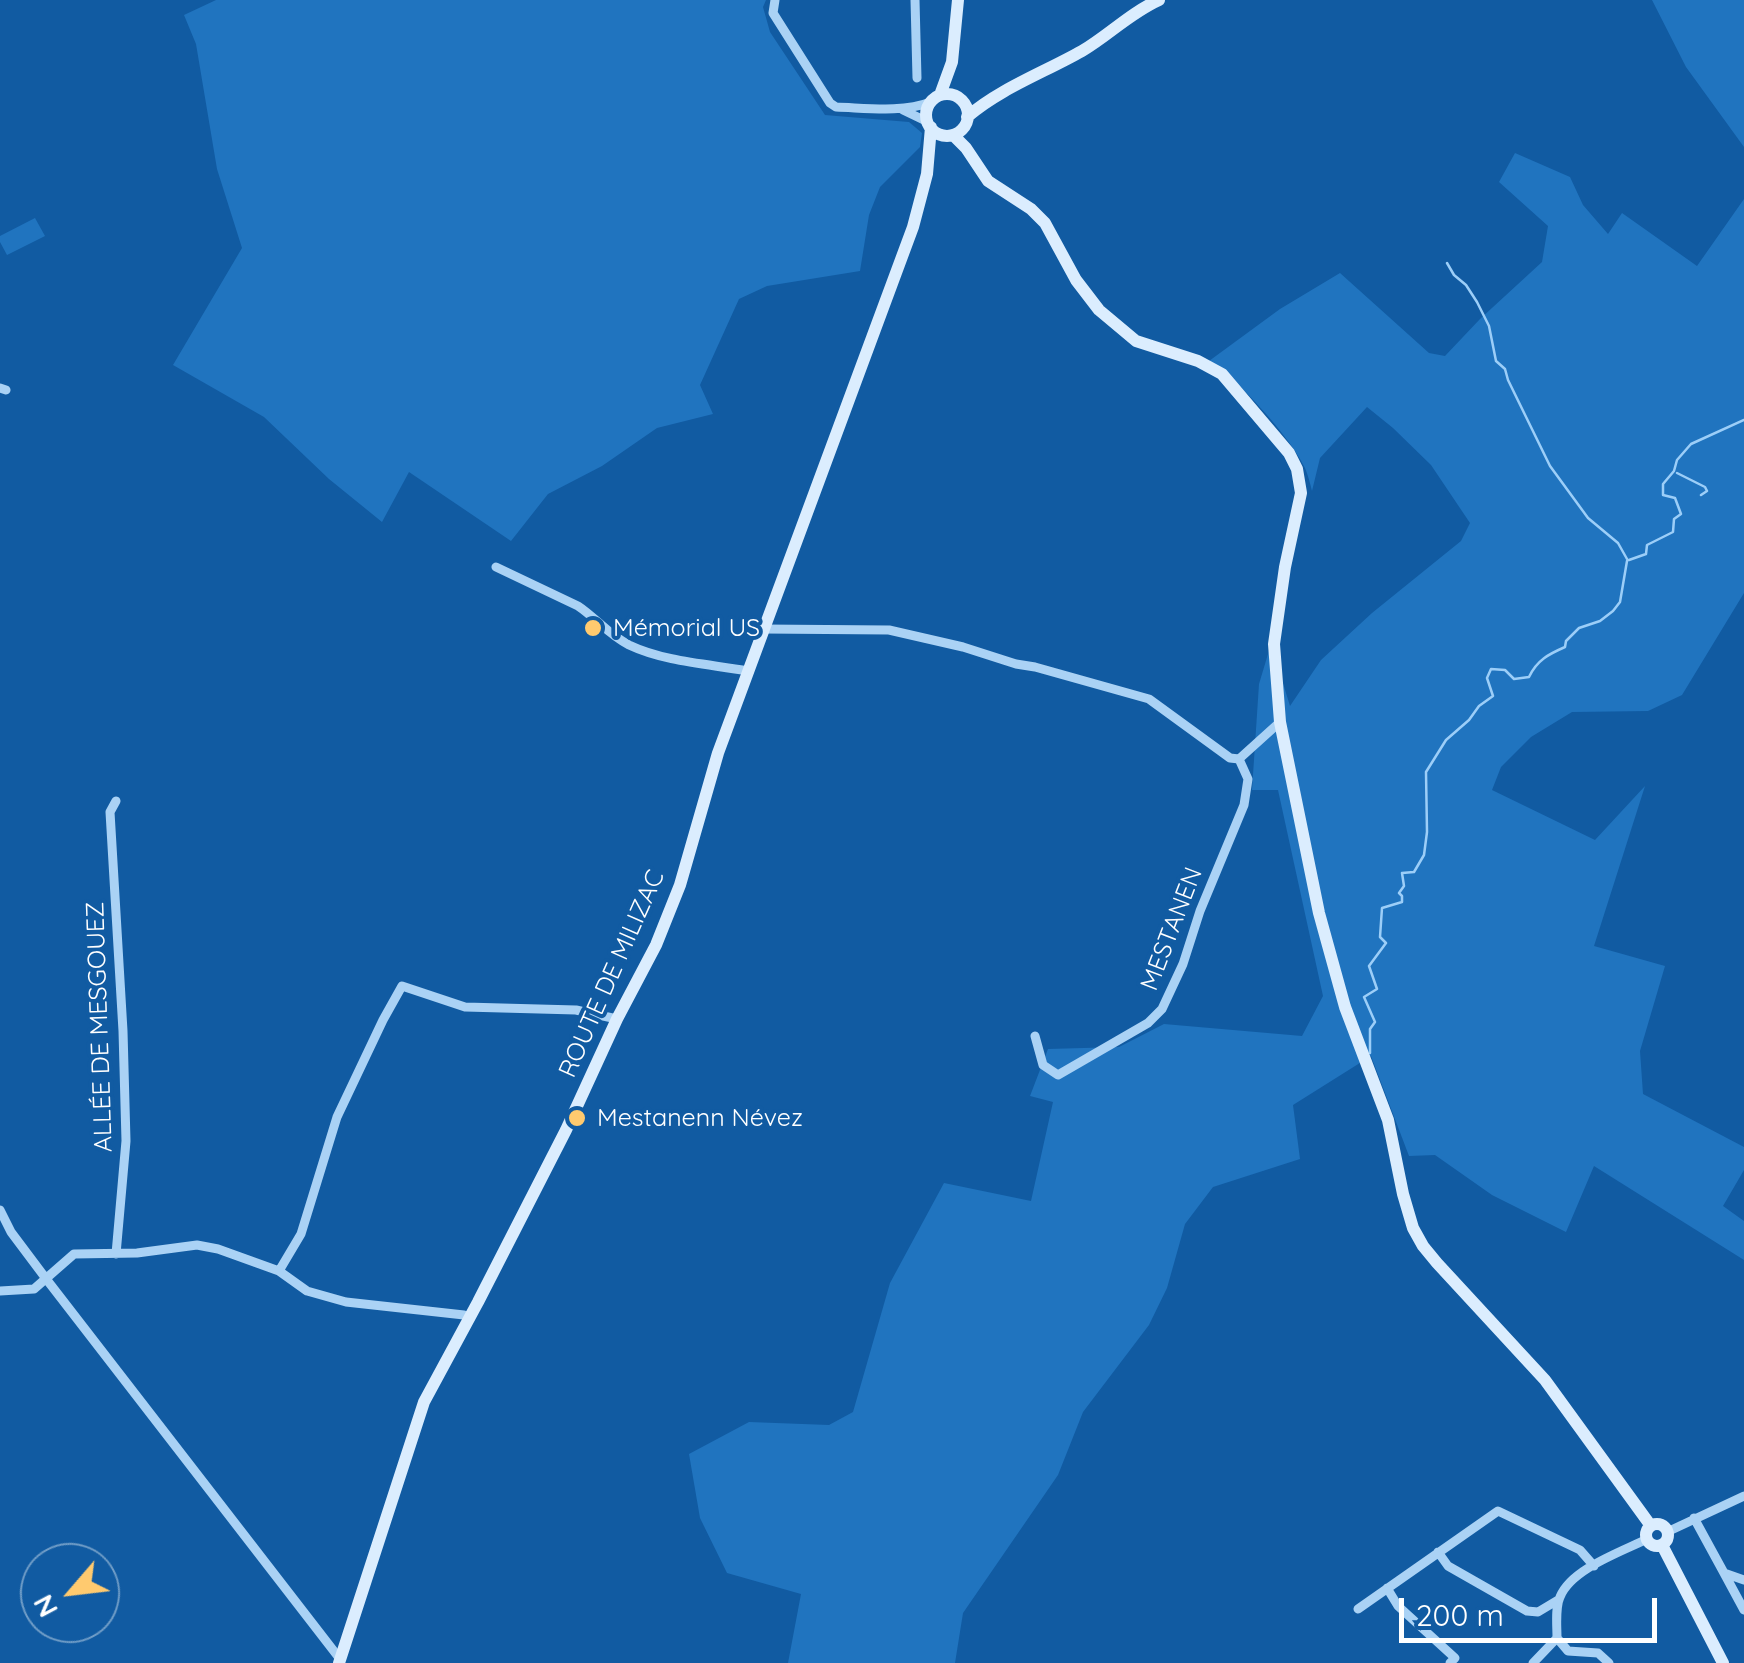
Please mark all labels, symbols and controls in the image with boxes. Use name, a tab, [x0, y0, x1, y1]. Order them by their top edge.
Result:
place label: Mémorial US	[613, 613, 760, 643]
marker: Mémorial US	[582, 617, 604, 639]
street label: MESTANEN	[1135, 863, 1209, 995]
street label: ROUTE DE MILIZAC	[553, 866, 671, 1082]
street label: ALLÉE DE MESGOUEZ	[81, 901, 119, 1153]
place label: Mestanenn Névez	[597, 1103, 803, 1133]
marker: Mestanenn Névez	[566, 1107, 588, 1129]
north arrow	[20, 1543, 120, 1643]
scale bar	[1404, 1578, 1662, 1640]
text: N	[25, 1589, 65, 1624]
text: 200 m	[1416, 1596, 1504, 1634]

